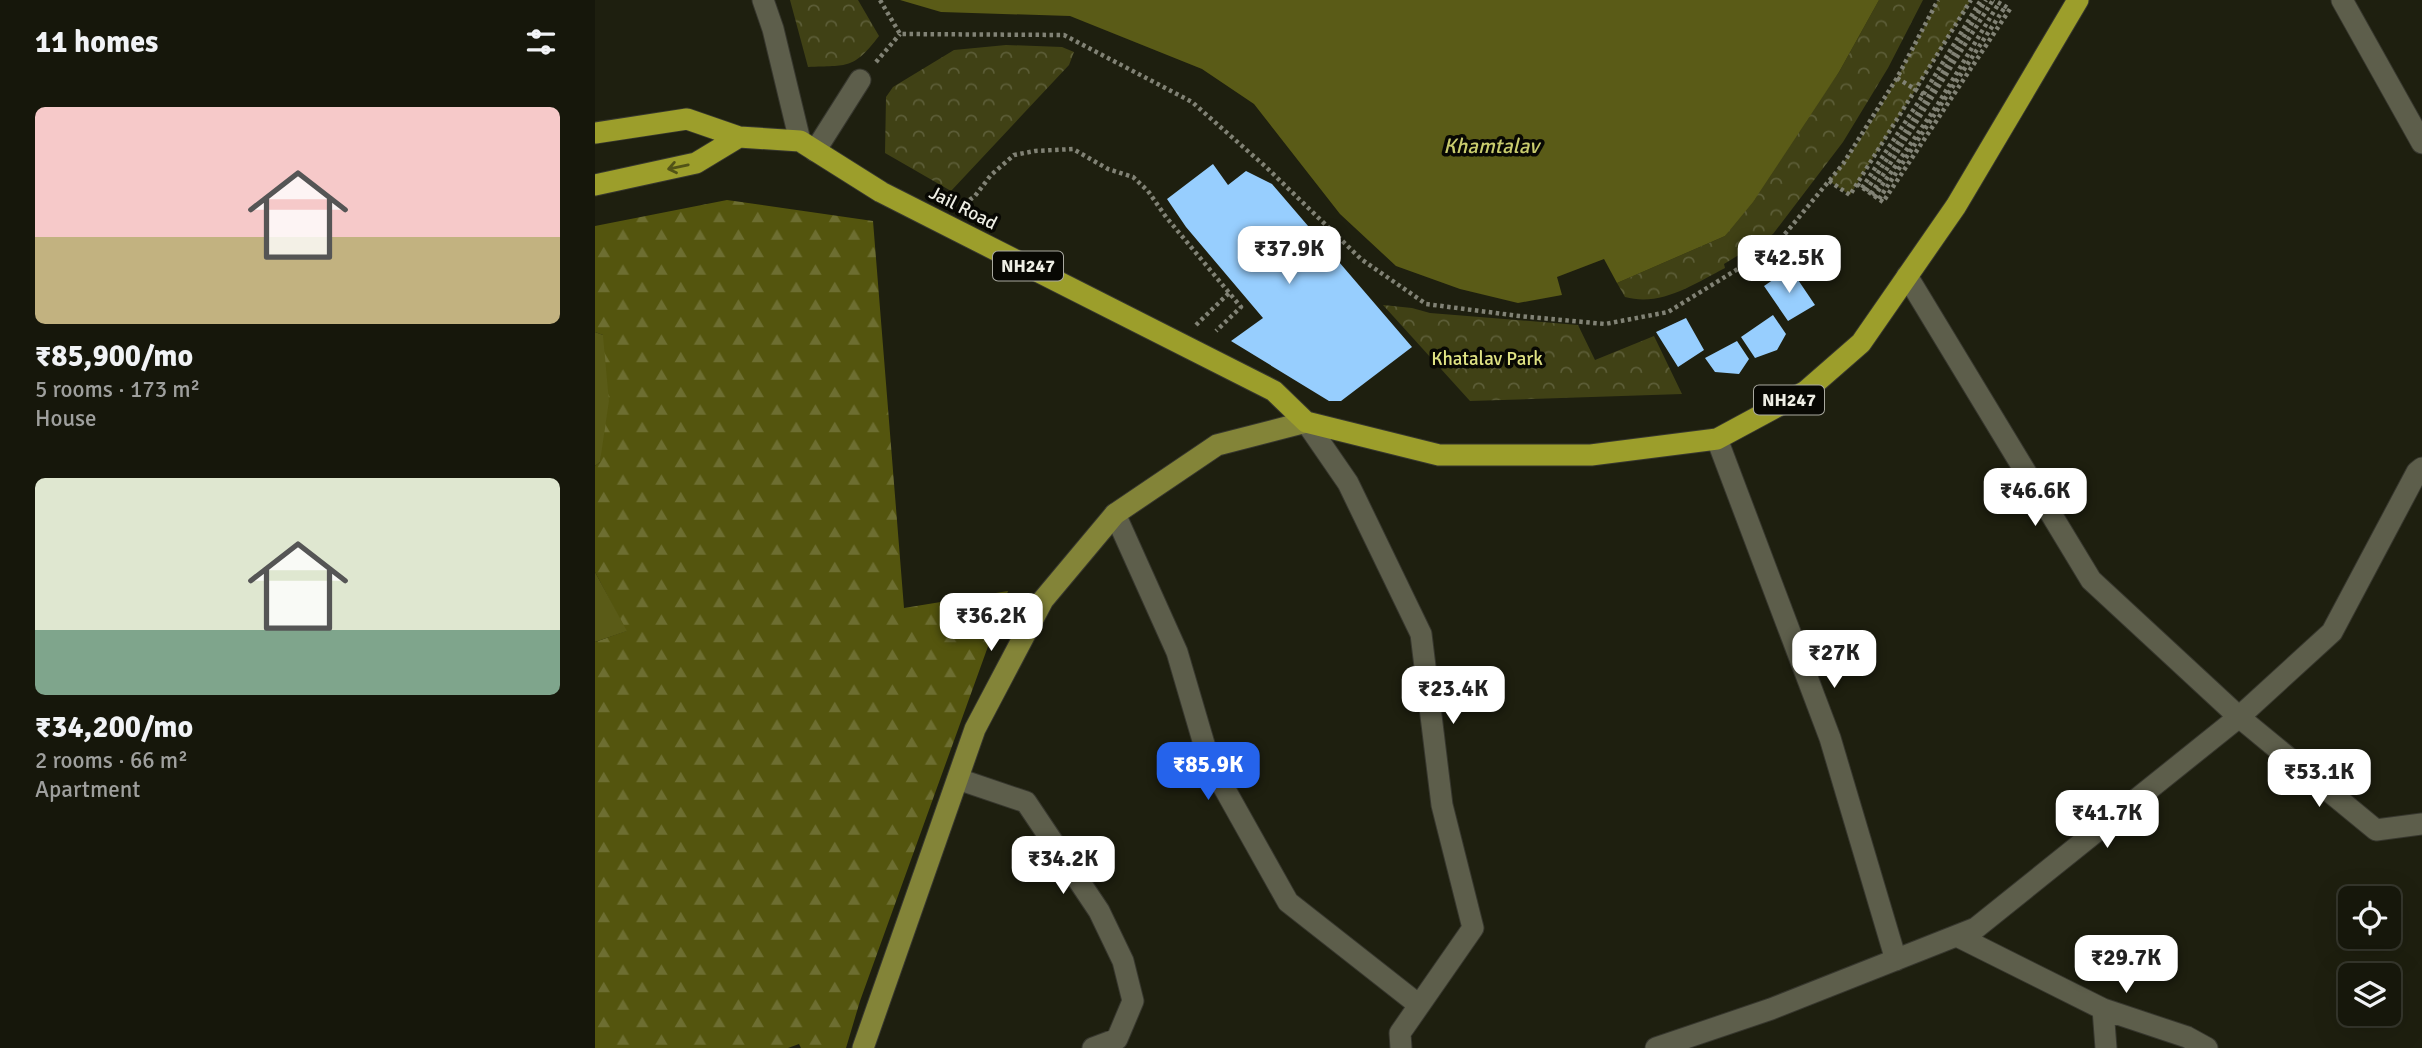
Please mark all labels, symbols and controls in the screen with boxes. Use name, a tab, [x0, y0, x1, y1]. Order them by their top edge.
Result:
icon: filters	[522, 23, 560, 61]
text: 11 homes	[35, 24, 158, 61]
water label: Khamtalav	[1443, 133, 1541, 159]
icon: home	[235, 152, 361, 278]
one-way arrow	[667, 160, 690, 174]
street label: Jail Road	[925, 181, 1001, 235]
pin: ₹37.9K	[1232, 226, 1346, 286]
text: ₹37.9K	[1254, 234, 1324, 263]
pin: ₹42.5K	[1732, 236, 1846, 295]
text: ₹42.5K	[1754, 243, 1824, 272]
road number: NH247	[993, 252, 1063, 280]
text: ₹85,900/mo	[35, 338, 193, 375]
park label: Khatalav Park	[1431, 347, 1543, 371]
text: 5 rooms · 173 m²	[35, 375, 200, 404]
road number: NH247	[1754, 386, 1824, 414]
text: House	[35, 404, 97, 433]
pin: ₹46.6K	[1978, 468, 2092, 528]
text: ₹46.6K	[2000, 476, 2070, 505]
icon: home	[235, 523, 361, 649]
pin: ₹36.2K	[934, 594, 1048, 653]
text: ₹36.2K	[956, 601, 1026, 630]
pin: ₹27K	[1793, 630, 1875, 690]
text: ₹27K	[1808, 638, 1860, 667]
pin: ₹23.4K	[1396, 666, 1510, 726]
text: ₹23.4K	[1418, 674, 1488, 703]
text: ₹34,200/mo	[35, 709, 193, 746]
pin: ₹85.9K	[1151, 742, 1265, 802]
text: 2 rooms · 66 m²	[35, 746, 188, 775]
text: ₹85.9K	[1173, 750, 1243, 779]
pin: ₹53.1K	[2262, 750, 2376, 809]
text: ₹53.1K	[2284, 757, 2354, 786]
text: Apartment	[35, 775, 140, 804]
pin: ₹41.7K	[2050, 790, 2164, 850]
text: ₹41.7K	[2072, 798, 2142, 827]
pin: ₹34.2K	[1006, 836, 1120, 896]
text: ₹34.2K	[1028, 844, 1098, 873]
map controls	[2338, 886, 2401, 1026]
button: locate	[2338, 886, 2401, 949]
pin: ₹29.7K	[2069, 936, 2183, 995]
text: ₹29.7K	[2091, 943, 2161, 972]
button: layers	[2338, 963, 2401, 1026]

